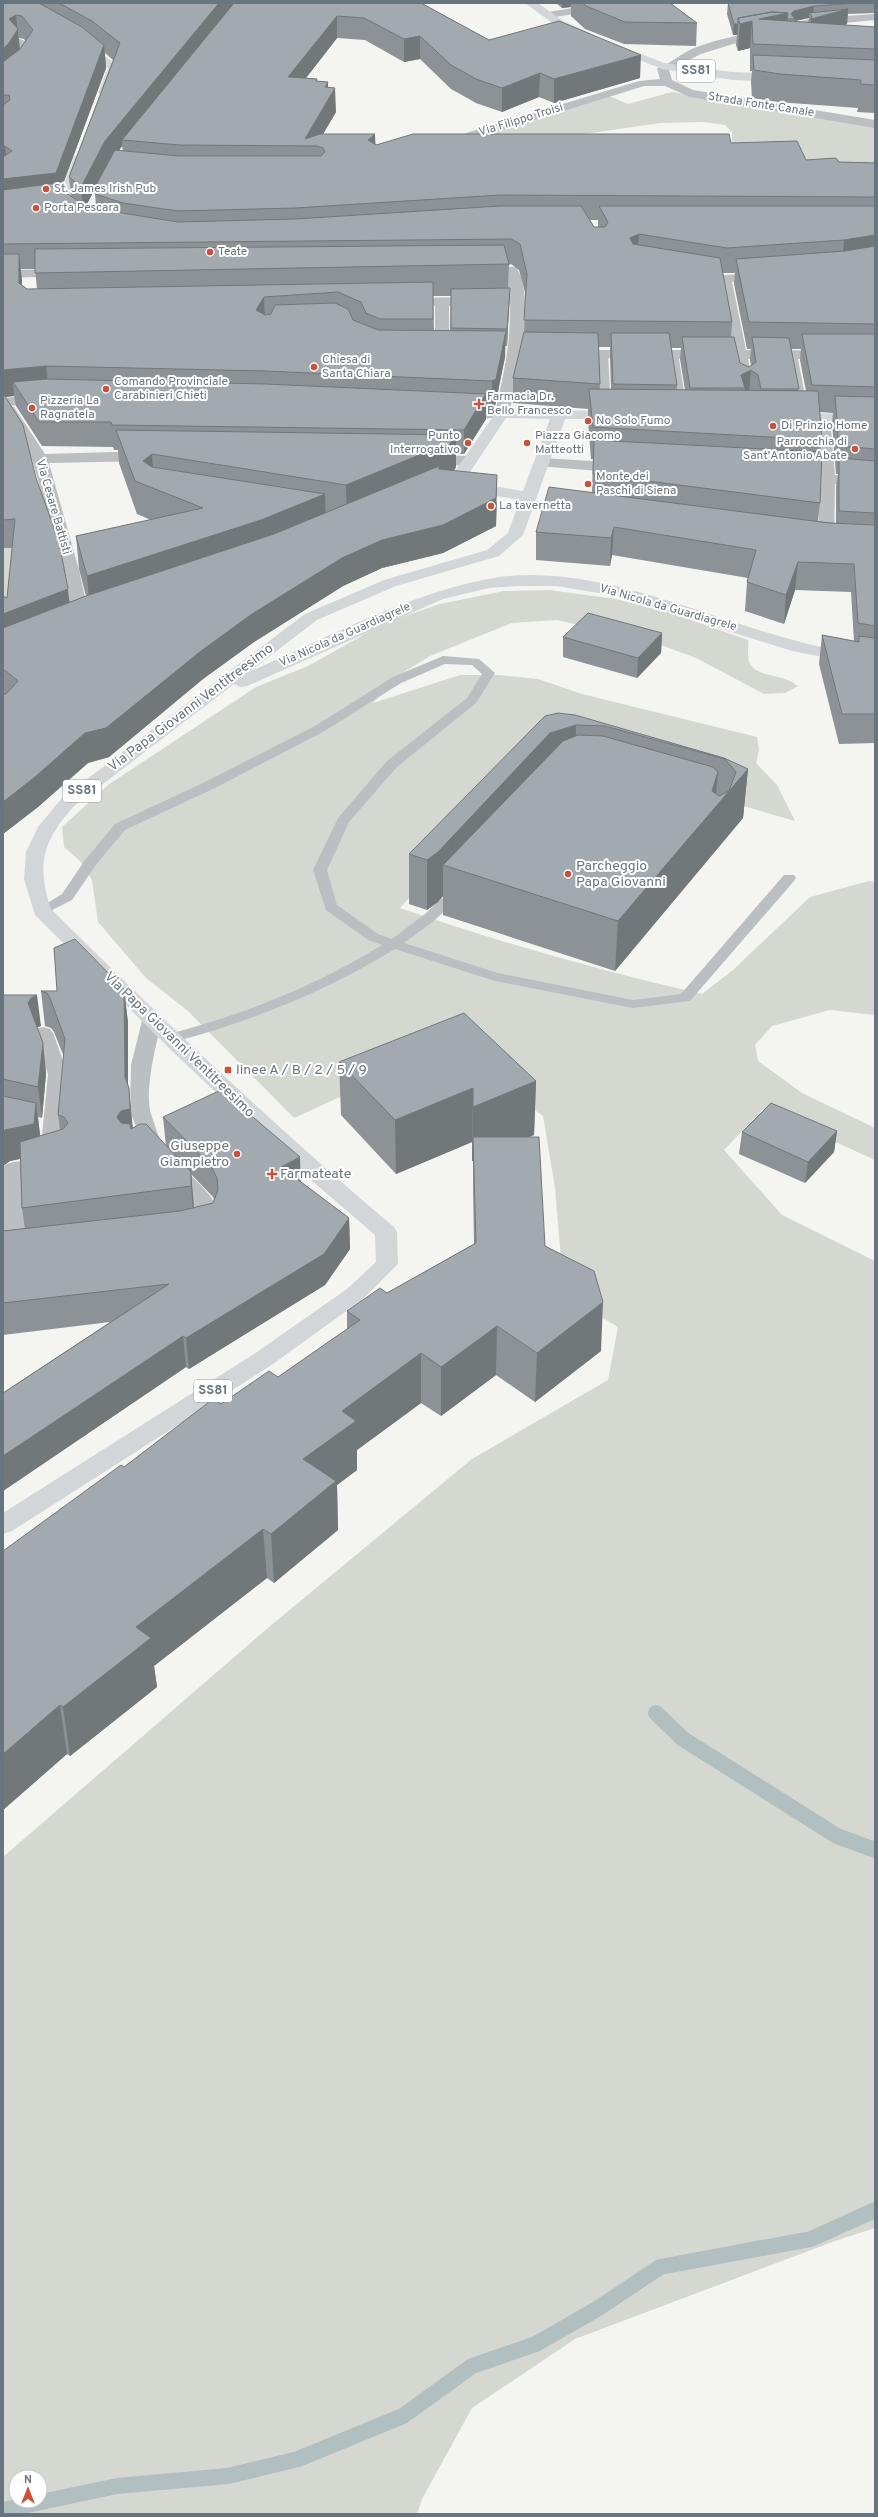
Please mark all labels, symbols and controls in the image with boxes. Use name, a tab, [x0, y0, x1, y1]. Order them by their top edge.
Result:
road number: SS81	[677, 60, 715, 82]
street label: Strada Fonte Canale	[707, 89, 815, 121]
street label: Via Filippo Troisi	[477, 100, 565, 140]
place label: St. James Irish Pub	[54, 181, 156, 197]
marker: St. James Irish Pub	[41, 184, 51, 194]
place label: Porta Pescara	[44, 200, 119, 216]
marker: Porta Pescara	[31, 203, 41, 213]
place label: Teate	[218, 244, 247, 260]
marker: Teate	[205, 247, 215, 257]
place label: Chiesa di Santa Chiara	[322, 352, 391, 382]
marker: Chiesa di Santa Chiara	[309, 362, 319, 372]
place label: Comando Provinciale Carabinieri Chieti	[114, 374, 228, 404]
marker: Comando Provinciale Carabinieri Chieti	[101, 384, 111, 394]
place label: Farmacia Dr. Bello Francesco	[487, 389, 572, 419]
place label: Pizzeria La Ragnatela	[40, 393, 99, 423]
marker: Farmacia Dr. Bello Francesco	[474, 399, 484, 409]
marker: Pizzeria La Ragnatela	[27, 403, 37, 413]
place label: No Solo Fumo	[596, 413, 671, 429]
marker: No Solo Fumo	[583, 416, 593, 426]
place label: Di Prinzio Home	[781, 418, 868, 434]
marker: Di Prinzio Home	[768, 421, 778, 431]
place label: Punto Interrogativo	[390, 428, 460, 458]
place label: Piazza Giacomo Matteotti	[535, 428, 621, 458]
place label: Parrocchia di Sant'Antonio Abate	[743, 434, 847, 464]
marker: Punto Interrogativo	[463, 438, 473, 448]
marker: Piazza Giacomo Matteotti	[522, 438, 532, 448]
marker: Parrocchia di Sant'Antonio Abate	[850, 444, 860, 454]
street label: Via Cesare Battisti	[32, 457, 74, 557]
place label: Monte dei Paschi di Siena	[596, 469, 676, 499]
marker: Monte dei Paschi di Siena	[583, 479, 593, 489]
place label: La tavernetta	[499, 498, 571, 514]
marker: La tavernetta	[486, 501, 496, 511]
street label: Via Nicola da Guardiagrele	[598, 581, 738, 635]
street label: Via Nicola da Guardiagrele	[277, 599, 413, 671]
street label: Via Papa Giovanni Ventitreesimo	[105, 640, 277, 776]
road number: SS81	[63, 780, 101, 802]
place label: Parcheggio Papa Giovanni	[576, 858, 666, 891]
marker: Parcheggio Papa Giovanni	[563, 869, 573, 879]
street label: Via Papa Giovanni Ventitreesimo	[100, 969, 258, 1122]
place label: linee A / B / 2 / 5 / 9	[236, 1062, 367, 1079]
marker: linee A / B / 2 / 5 / 9	[223, 1065, 233, 1075]
place label: Giuseppe Giampietro	[160, 1138, 229, 1171]
marker: Giuseppe Giampietro	[232, 1149, 242, 1159]
place label: Farmateate	[280, 1166, 351, 1183]
marker: Farmateate	[267, 1169, 277, 1179]
road number: SS81	[194, 1380, 232, 1402]
north arrow	[8, 2469, 48, 2509]
text: N	[24, 2473, 32, 2487]

